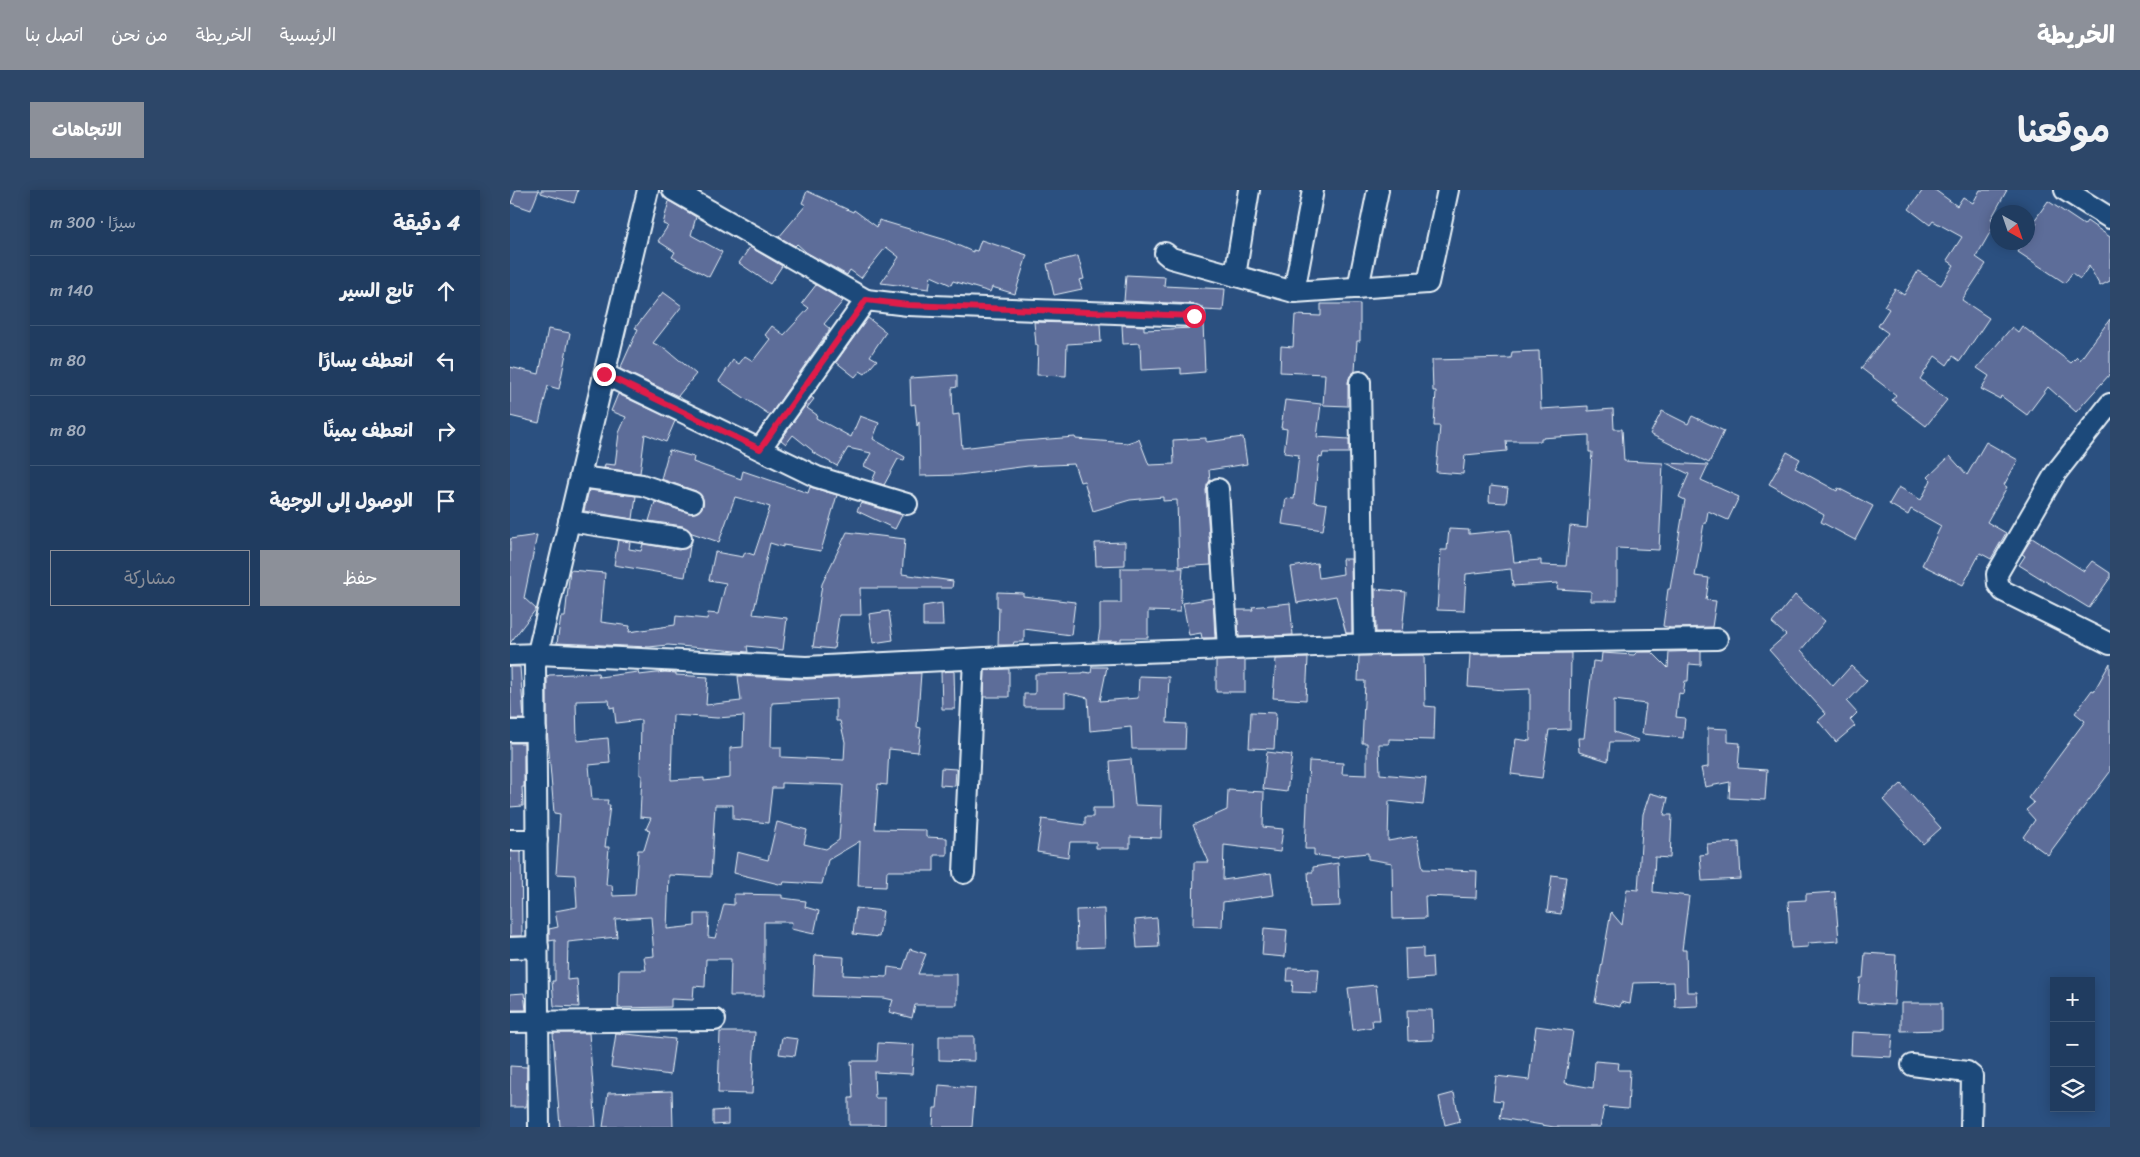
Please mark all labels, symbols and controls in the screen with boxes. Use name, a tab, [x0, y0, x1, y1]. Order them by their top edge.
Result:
text: الخريطة	[2037, 14, 2115, 56]
text: اتصل بنا	[25, 19, 84, 51]
text: من نحن	[112, 19, 168, 51]
text: الخريطة	[196, 19, 252, 51]
text: الرئيسية	[280, 19, 336, 51]
text: موقعنا	[2017, 99, 2110, 161]
button: الاتجاهات	[30, 102, 144, 158]
text: 4 دقيقة	[393, 204, 460, 242]
north arrow	[1990, 205, 2035, 250]
text: سيرًا · 300 m	[50, 208, 136, 237]
text: تابع السير	[340, 274, 413, 307]
text: 140 m	[50, 276, 93, 305]
icon: ahead	[432, 277, 460, 305]
route start	[1183, 305, 1206, 328]
text: انعطف يسارًا	[318, 344, 413, 377]
text: 80 m	[50, 346, 86, 375]
icon: left	[432, 347, 460, 375]
route end	[593, 363, 616, 386]
text: انعطف يمينًا	[323, 414, 413, 447]
text: 80 m	[50, 416, 86, 445]
icon: right	[432, 417, 460, 445]
text: الوصول إلى الوجهة	[270, 484, 413, 517]
icon: arrive	[432, 487, 460, 515]
button: مشاركة	[50, 550, 250, 606]
button: حفظ	[260, 550, 460, 606]
map controls	[2050, 977, 2095, 1112]
button: +	[2050, 977, 2095, 1022]
button: −	[2050, 1022, 2095, 1067]
button: layers	[2050, 1067, 2095, 1112]

